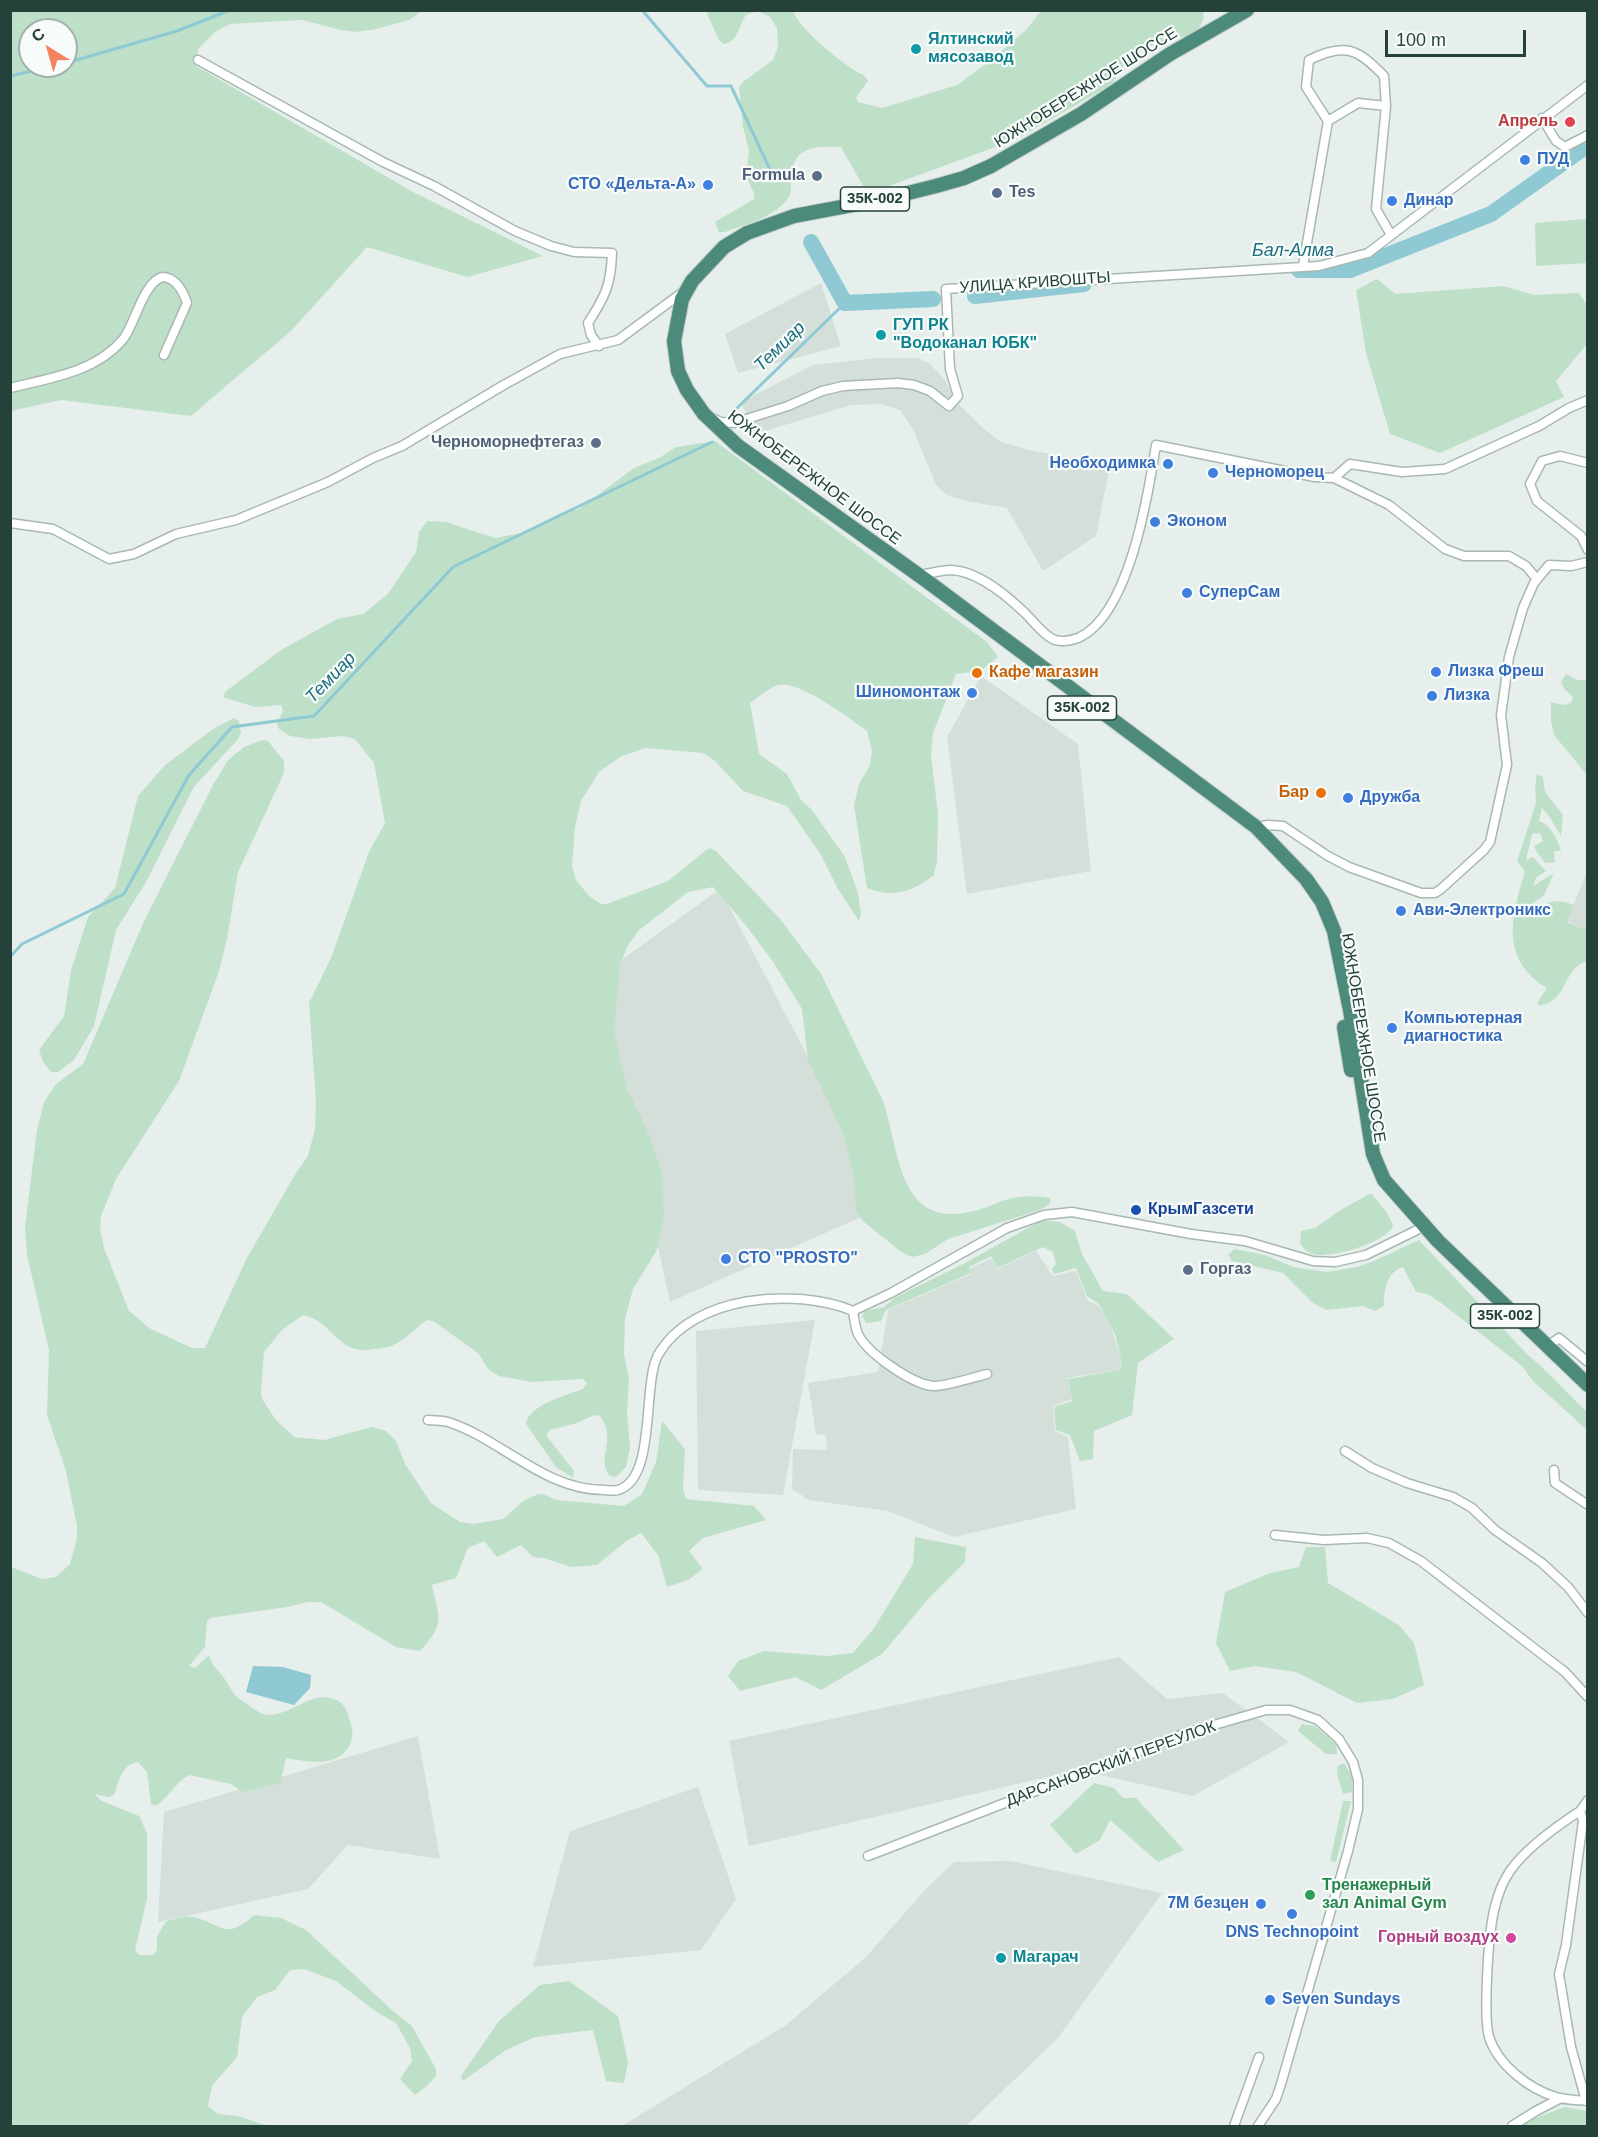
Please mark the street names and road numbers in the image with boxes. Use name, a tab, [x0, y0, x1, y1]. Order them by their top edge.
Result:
street label: ЮЖНОБЕРЕЖНОЕ ШОССЕ	[991, 24, 1181, 152]
road number: 35К-002	[840, 187, 910, 211]
street label: УЛИЦА КРИВОШТЫ	[959, 268, 1111, 298]
street label: ЮЖНОБЕРЕЖНОЕ ШОССЕ	[724, 407, 904, 549]
road number: 35К-002	[1048, 696, 1116, 720]
street label: ЮЖНОБЕРЕЖНОЕ ШОССЕ	[1337, 932, 1389, 1144]
road number: 35К-002	[1470, 1304, 1540, 1328]
street label: ДАРСАНОВСКИЙ ПЕРЕУЛОК	[1004, 1717, 1218, 1811]

